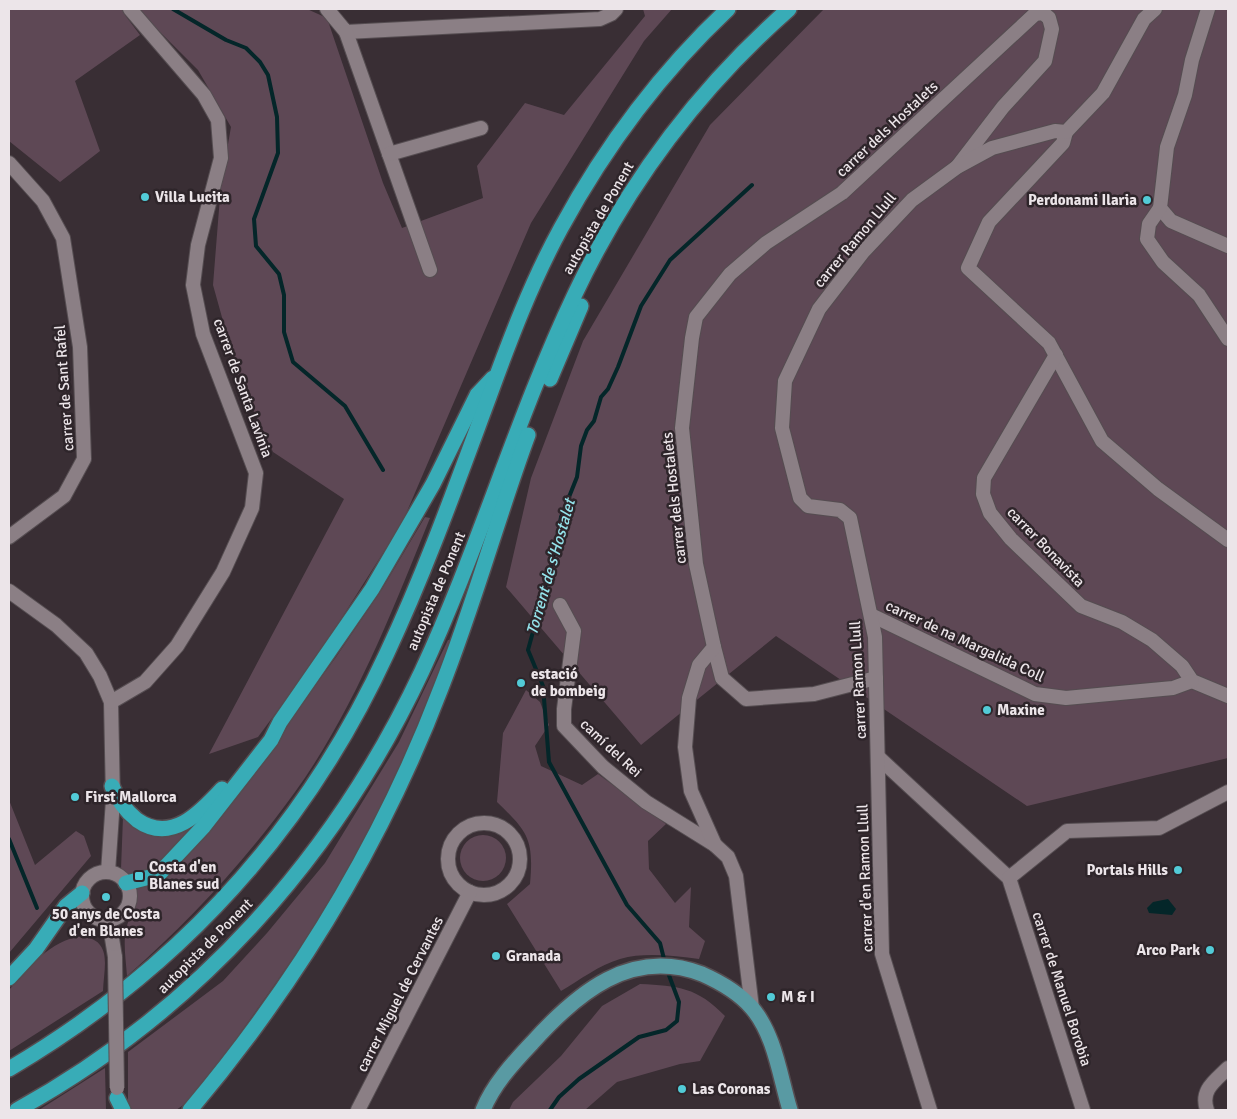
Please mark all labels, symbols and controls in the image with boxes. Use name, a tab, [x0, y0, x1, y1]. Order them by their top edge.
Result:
street label: carrer dels Hostalets	[832, 77, 942, 181]
street label: autopista de Ponent	[558, 158, 638, 278]
place label: Villa Lucita	[155, 188, 230, 206]
street label: carrer Ramon Llull	[810, 189, 900, 291]
marker: Villa Lucita	[139, 191, 151, 203]
place label: Perdonami Ilaria	[1028, 191, 1137, 209]
marker: Perdonami Ilaria	[1141, 194, 1153, 206]
street label: carrer de Santa Lavínia	[209, 316, 277, 460]
street label: carrer de Sant Rafel	[51, 324, 77, 452]
street label: carrer dels Hostalets	[658, 431, 690, 565]
water label: Torrent de s'Hostalet	[522, 494, 581, 637]
street label: carrer Bonavista	[1003, 503, 1089, 591]
street label: autopista de Ponent	[403, 529, 469, 653]
street label: carrer de na Margalida Coll	[883, 596, 1047, 686]
street label: carrer Ramon Llull	[846, 620, 870, 740]
place label: estació de bombeig	[531, 665, 606, 700]
marker: estació de bombeig	[515, 677, 527, 689]
place label: Maxine	[997, 701, 1045, 719]
marker: Maxine	[981, 704, 993, 716]
street label: camí del Rei	[577, 715, 645, 781]
place label: First Mallorca	[85, 788, 177, 806]
marker: First Mallorca	[69, 791, 81, 803]
street label: carrer d'en Ramon Llull	[853, 804, 877, 952]
place label: Costa d'en Blanes sud	[149, 858, 219, 893]
place label: Portals Hills	[1087, 861, 1168, 879]
marker: Portals Hills	[1172, 864, 1184, 876]
marker: Costa d'en Blanes sud	[133, 870, 145, 882]
marker: 50 anys de Costa d'en Blanes	[100, 891, 112, 903]
street label: autopista de Ponent	[154, 895, 256, 997]
place label: 50 anys de Costa d'en Blanes	[52, 905, 160, 940]
street label: carrer de Manuel Borobia	[1029, 910, 1095, 1068]
street label: carrer Miguel de Cervantes	[353, 913, 447, 1075]
place label: Arco Park	[1137, 941, 1200, 959]
marker: Arco Park	[1204, 944, 1216, 956]
place label: Granada	[506, 947, 561, 965]
marker: Granada	[490, 950, 502, 962]
place label: M & I	[781, 988, 815, 1006]
marker: M & I	[765, 991, 777, 1003]
place label: Las Coronas	[692, 1080, 771, 1098]
marker: Las Coronas	[676, 1083, 688, 1095]

